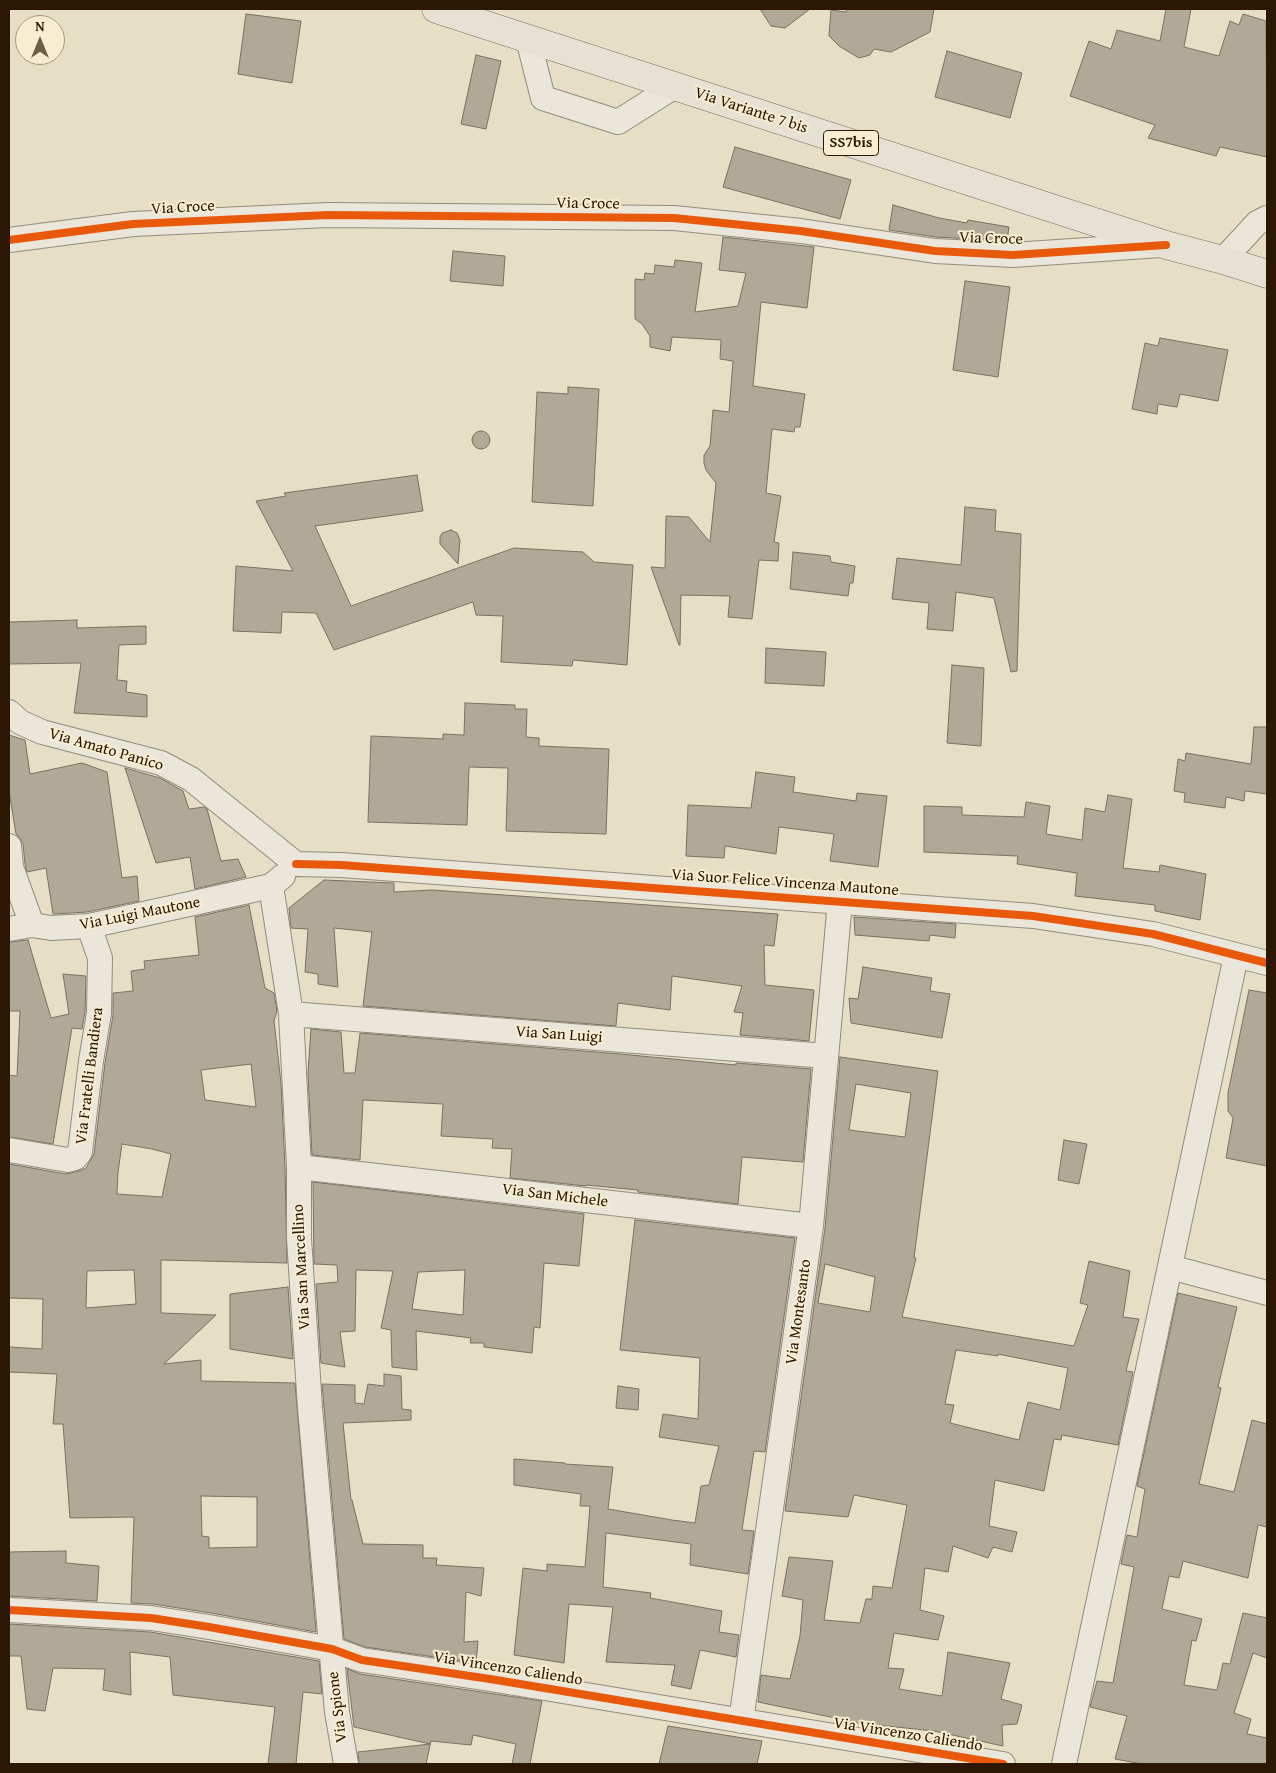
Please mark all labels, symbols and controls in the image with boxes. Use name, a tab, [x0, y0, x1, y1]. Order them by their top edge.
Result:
north arrow	[15, 15, 65, 65]
text: N	[35, 16, 45, 36]
street label: Via Variante 7 bis	[692, 84, 810, 138]
road number: SS7bis	[824, 130, 878, 156]
street label: Via Croce	[556, 194, 620, 214]
street label: Via Croce	[151, 197, 215, 219]
street label: Via Croce	[959, 228, 1023, 250]
street label: Via Amato Panico	[46, 724, 166, 776]
street label: Via Suor Felice Vincenza Mautone	[671, 865, 899, 901]
street label: Via Luigi Mautone	[78, 893, 202, 935]
street label: Via Fratelli Bandiera	[72, 1006, 108, 1146]
street label: Via San Luigi	[515, 1022, 603, 1048]
street label: Via San Michele	[501, 1180, 609, 1212]
street label: Via San Marcellino	[289, 1203, 315, 1331]
street label: Via Montesanto	[782, 1258, 816, 1366]
street label: Via Vincenzo Caliendo	[432, 1648, 584, 1690]
street label: Via Spione	[324, 1670, 352, 1744]
street label: Via Vincenzo Caliendo	[832, 1714, 984, 1756]

